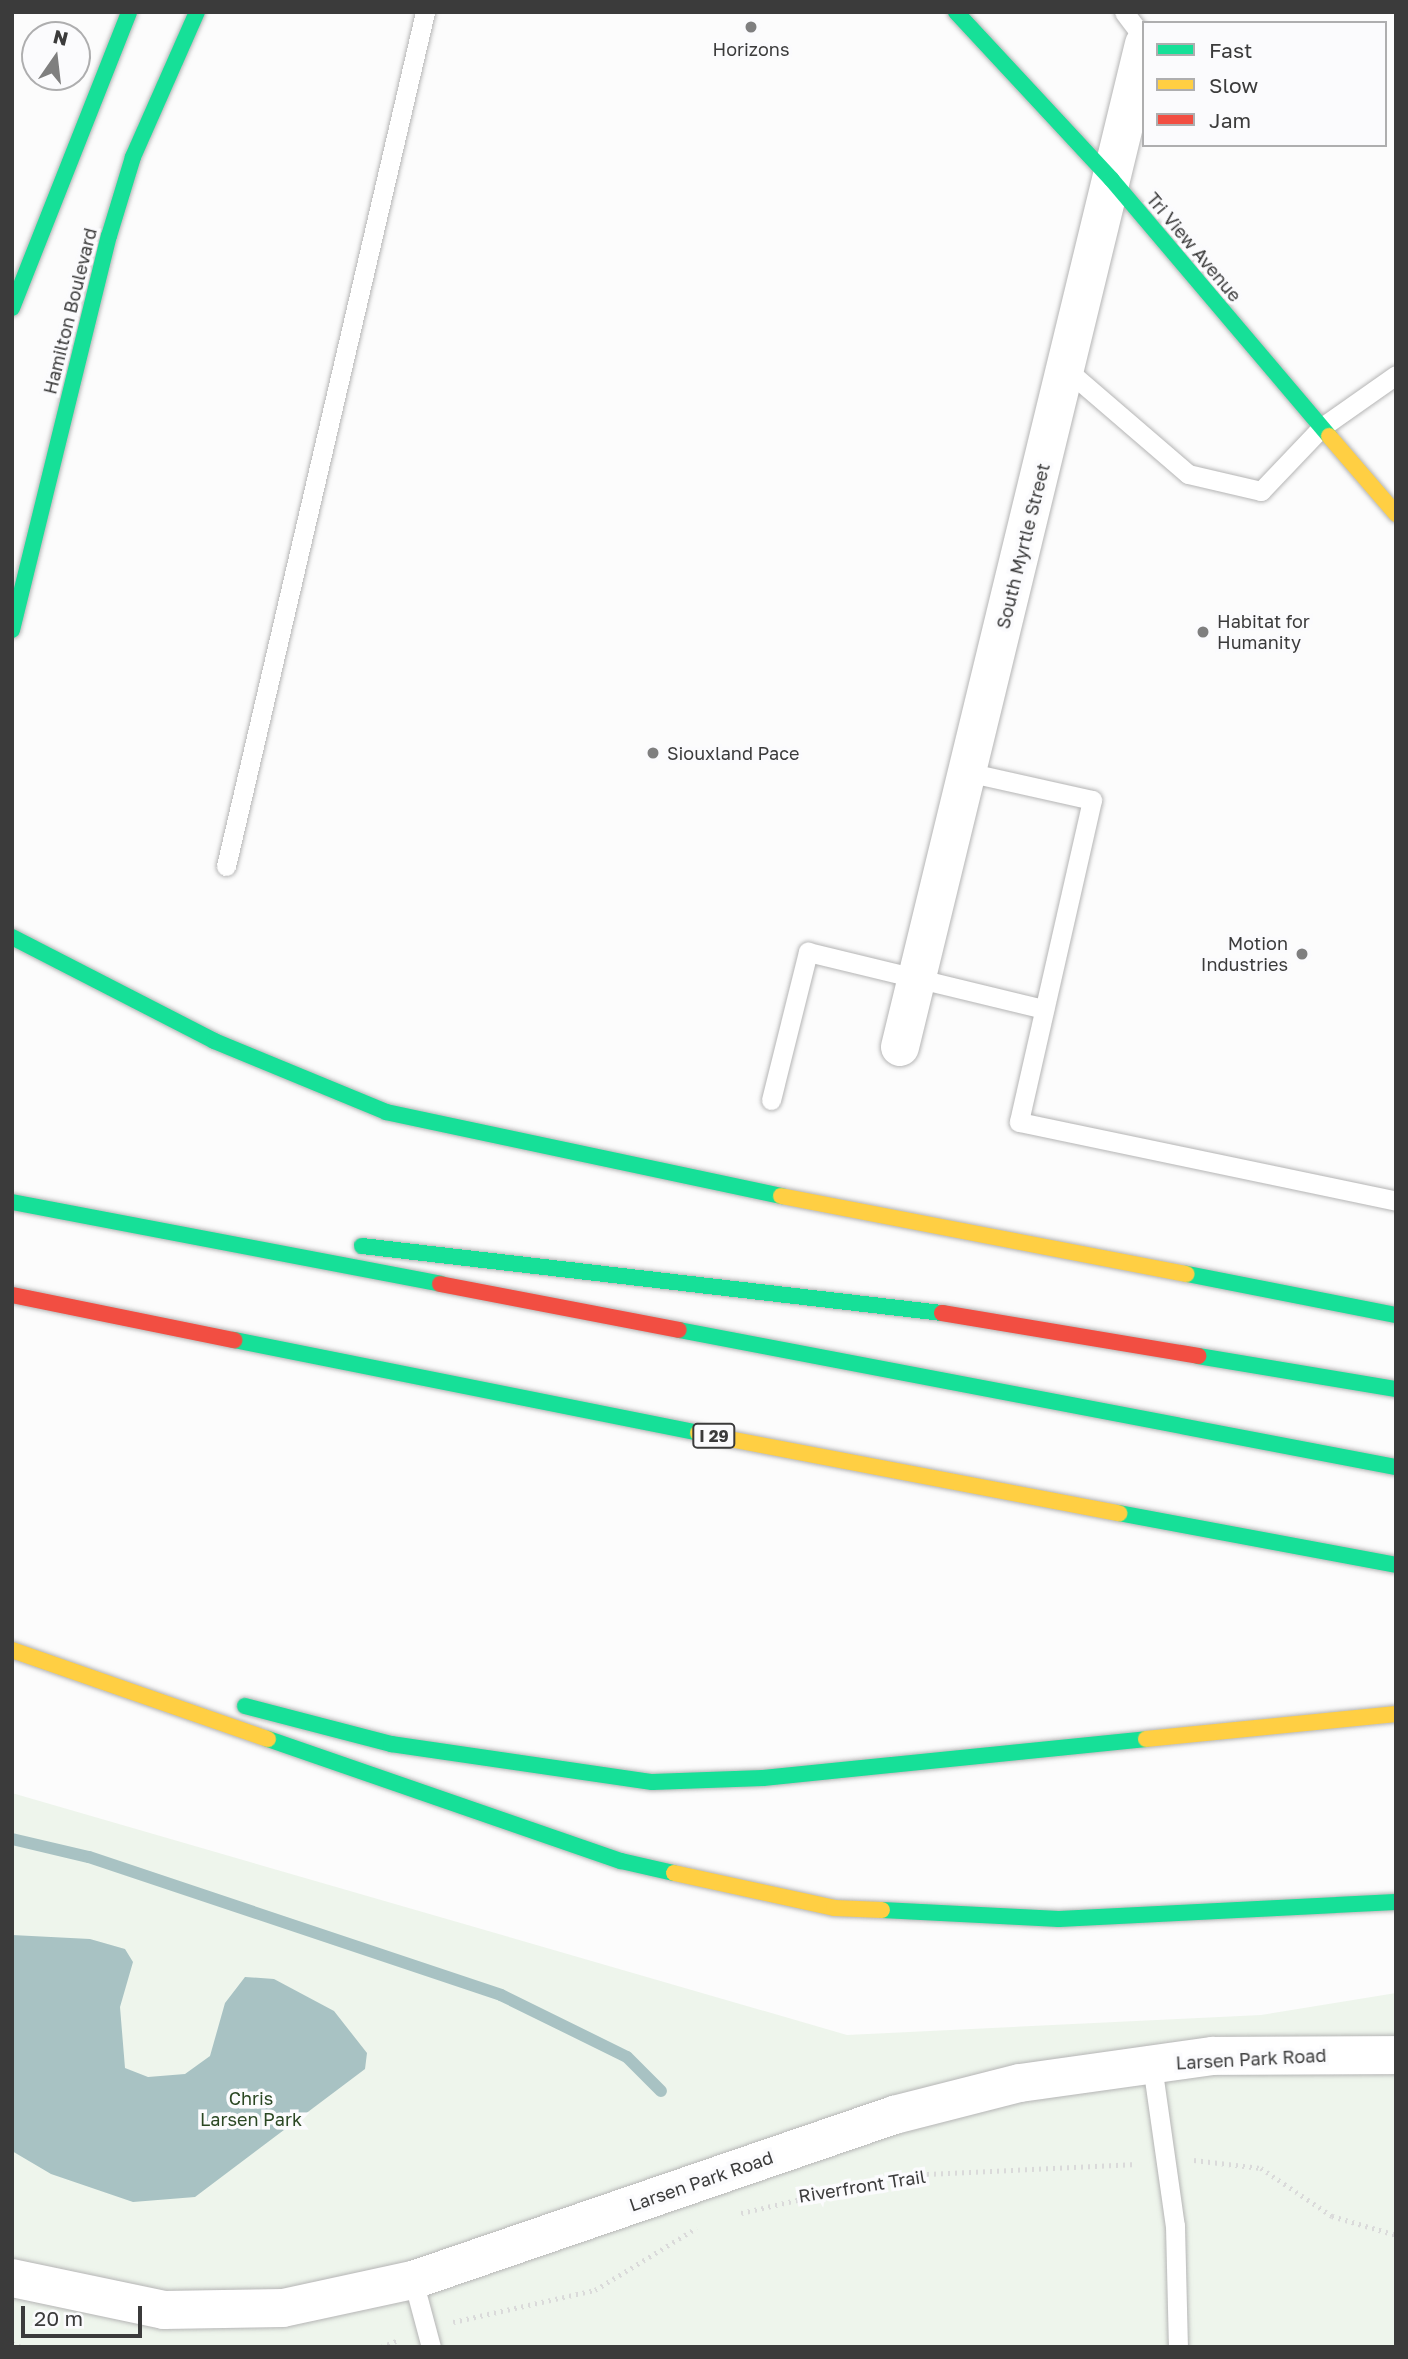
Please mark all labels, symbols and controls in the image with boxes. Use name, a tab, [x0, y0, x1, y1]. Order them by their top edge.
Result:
marker: Horizons	[743, 19, 759, 35]
north arrow	[21, 21, 91, 91]
legend	[1142, 21, 1387, 147]
text: N	[51, 24, 71, 50]
text: Fast	[1209, 37, 1252, 63]
place label: Horizons	[713, 38, 789, 60]
text: Slow	[1209, 72, 1258, 98]
text: Jam	[1209, 107, 1251, 133]
street label: Tri View Avenue	[1142, 188, 1246, 306]
street label: Hamilton Boulevard	[39, 226, 101, 396]
street label: South Myrtle Street	[992, 461, 1054, 631]
place label: Habitat for Humanity	[1217, 611, 1310, 654]
marker: Habitat for Humanity	[1195, 624, 1211, 640]
place label: Siouxland Pace	[667, 742, 800, 764]
marker: Siouxland Pace	[645, 745, 661, 761]
place label: Motion Industries	[1201, 933, 1288, 976]
marker: Motion Industries	[1294, 946, 1310, 962]
road number: I 29	[691, 1424, 737, 1448]
street label: Larsen Park Road	[1175, 2044, 1327, 2074]
park label: Chris Larsen Park	[200, 2088, 302, 2130]
street label: Larsen Park Road	[626, 2146, 776, 2216]
street label: Riverfront Trail	[797, 2165, 927, 2207]
scale bar	[24, 2292, 145, 2336]
text: 20 m	[34, 2305, 83, 2331]

